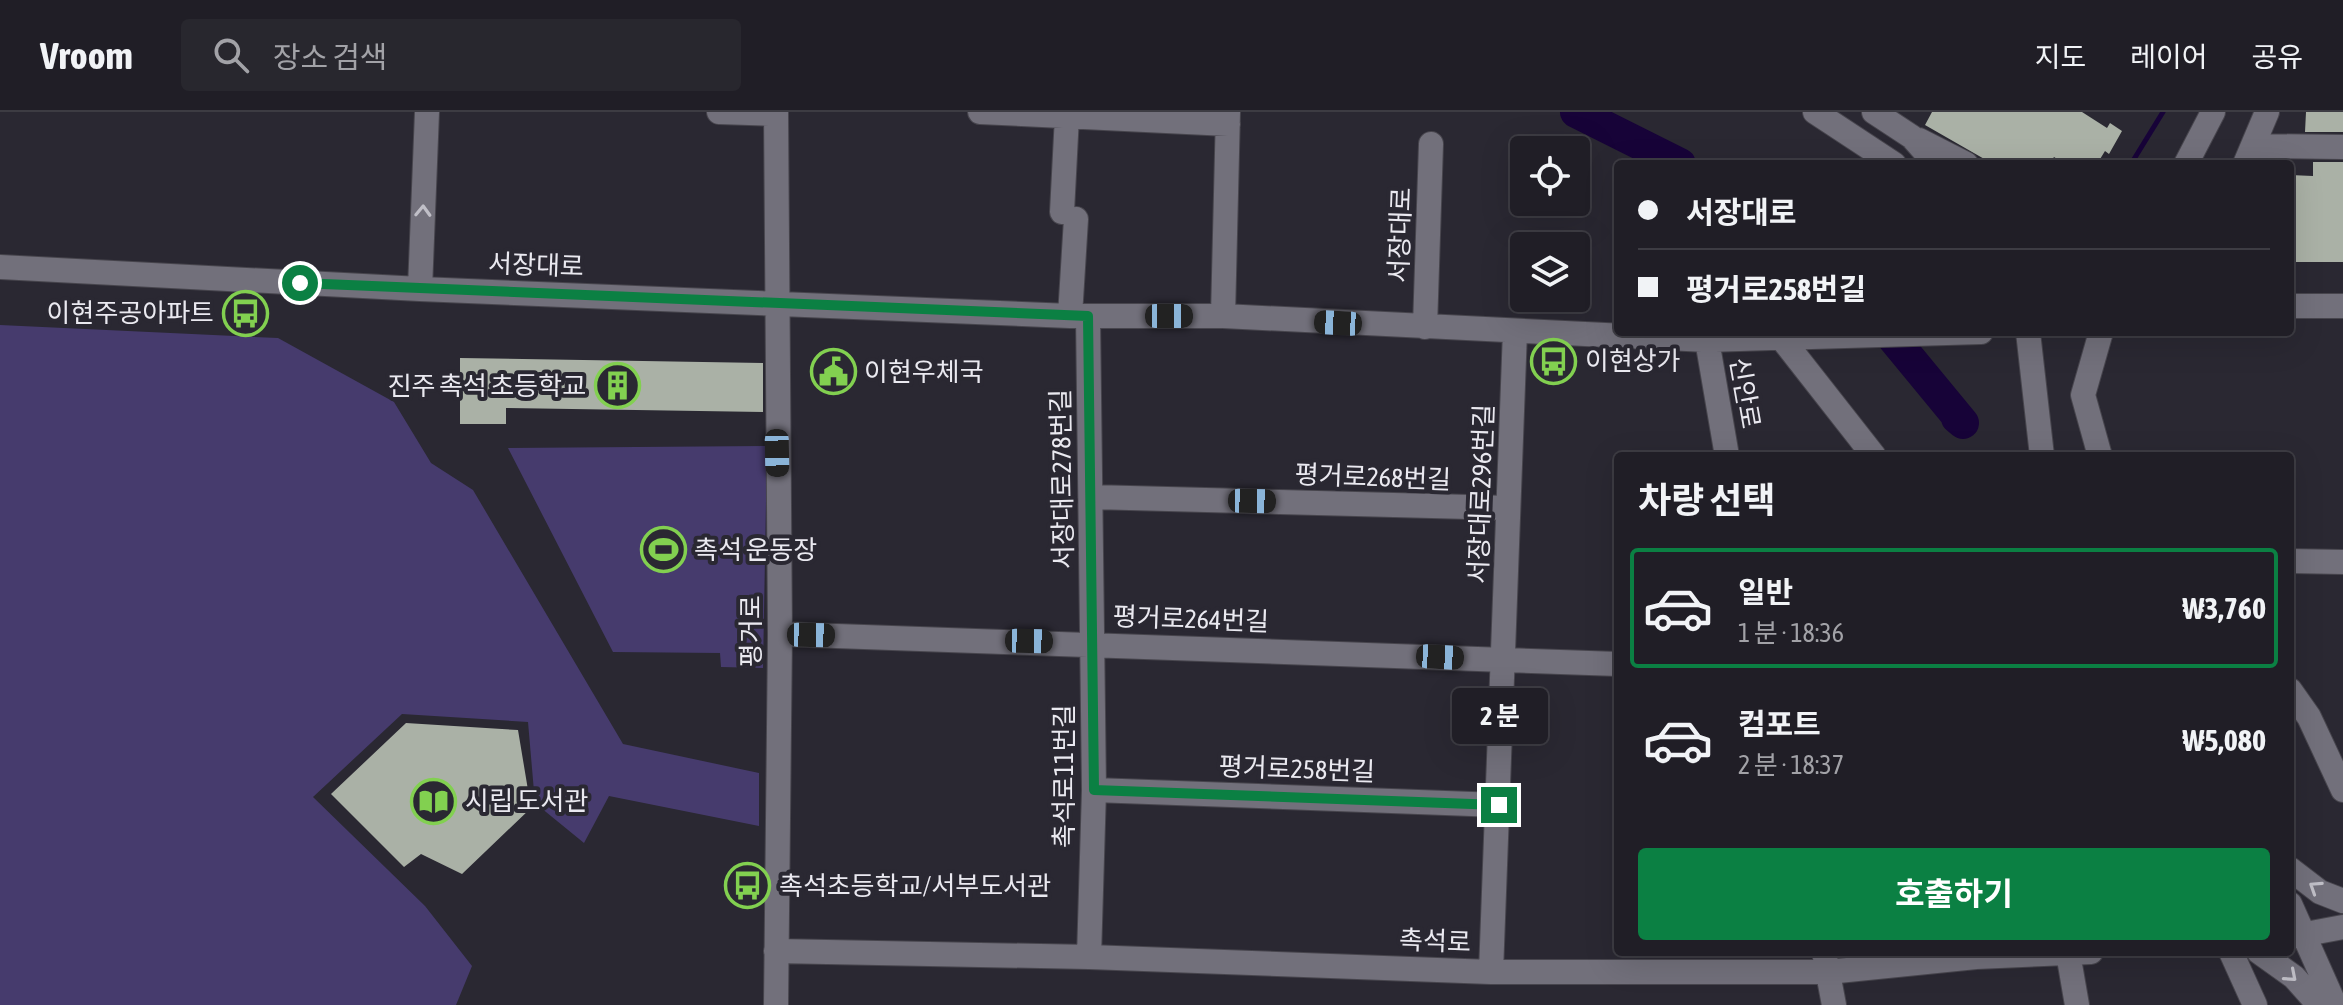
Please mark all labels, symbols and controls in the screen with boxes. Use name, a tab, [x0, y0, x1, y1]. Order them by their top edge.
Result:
search box	[181, 19, 741, 91]
icon: search	[209, 33, 253, 77]
text: Vroom	[40, 34, 133, 77]
text: 장소 검색	[273, 40, 387, 74]
text: 지도	[2035, 41, 2086, 73]
text: 레이어	[2130, 41, 2207, 73]
text: 공유	[2251, 41, 2303, 73]
map controls	[1510, 136, 1590, 312]
button: locate	[1510, 136, 1590, 216]
street label: 서장대로	[1383, 187, 1417, 283]
text: 서장대로	[1686, 195, 1796, 229]
one-way arrow	[415, 204, 432, 217]
button: layers	[1510, 232, 1590, 312]
street label: 서장대로	[488, 248, 584, 282]
route start	[282, 265, 318, 301]
text: 평거로258번길	[1686, 272, 1866, 306]
bus stop icon: 이현주공아파트	[221, 289, 269, 337]
place label: 이현주공아파트	[47, 298, 214, 328]
car	[1145, 304, 1193, 328]
car	[1313, 310, 1363, 336]
bus stop icon: 이현상가	[1530, 337, 1578, 385]
place label: 이현상가	[1585, 346, 1681, 376]
public building icon: 이현우체국	[809, 348, 857, 396]
street label: 신안로	[1724, 355, 1766, 431]
place label: 이현우체국	[864, 357, 984, 387]
building icon: 진주 촉석 초등학교	[593, 362, 641, 410]
place label: 진주 촉석 초등학교	[388, 371, 586, 401]
street label: 서장대로278번길	[1045, 389, 1079, 569]
street label: 서장대로296번길	[1463, 403, 1499, 585]
car	[765, 429, 789, 477]
street label: 평거로268번길	[1294, 459, 1452, 495]
text: 차량 선택	[1638, 479, 1775, 521]
car	[1228, 489, 1276, 513]
sports icon: 촉석 운동장	[639, 526, 687, 574]
place label: 촉석 운동장	[694, 535, 817, 565]
icon: car	[1642, 572, 1714, 644]
text: 일반	[1738, 575, 1793, 609]
text: ₩3,760	[2183, 591, 2266, 625]
street label: 평거로	[736, 595, 766, 667]
street label: 평거로264번길	[1112, 601, 1270, 637]
text: 1 분 · 18:36	[1738, 618, 1844, 648]
car	[787, 623, 835, 647]
car	[1005, 629, 1053, 653]
car	[1415, 644, 1465, 670]
callout: 2 분	[1451, 689, 1547, 745]
text: 2 분	[1480, 701, 1520, 731]
street label: 촉석로11번길	[1049, 704, 1079, 848]
icon: car	[1642, 704, 1714, 776]
text: 컴포트	[1738, 707, 1821, 741]
text: ₩5,080	[2183, 723, 2266, 757]
text: 2 분 · 18:37	[1738, 750, 1844, 780]
street label: 평거로258번길	[1218, 751, 1376, 787]
library icon: 시립 도서관	[410, 777, 458, 825]
place label: 시립 도서관	[465, 786, 588, 816]
route end	[1481, 787, 1517, 823]
button: 호출하기	[1638, 848, 2270, 940]
bus stop icon: 촉석초등학교/서부도서관	[724, 862, 772, 910]
place label: 촉석초등학교/서부도서관	[779, 871, 1051, 901]
one-way arrow	[2310, 882, 2324, 897]
street label: 촉석로	[1399, 925, 1471, 957]
one-way arrow	[2282, 966, 2297, 981]

